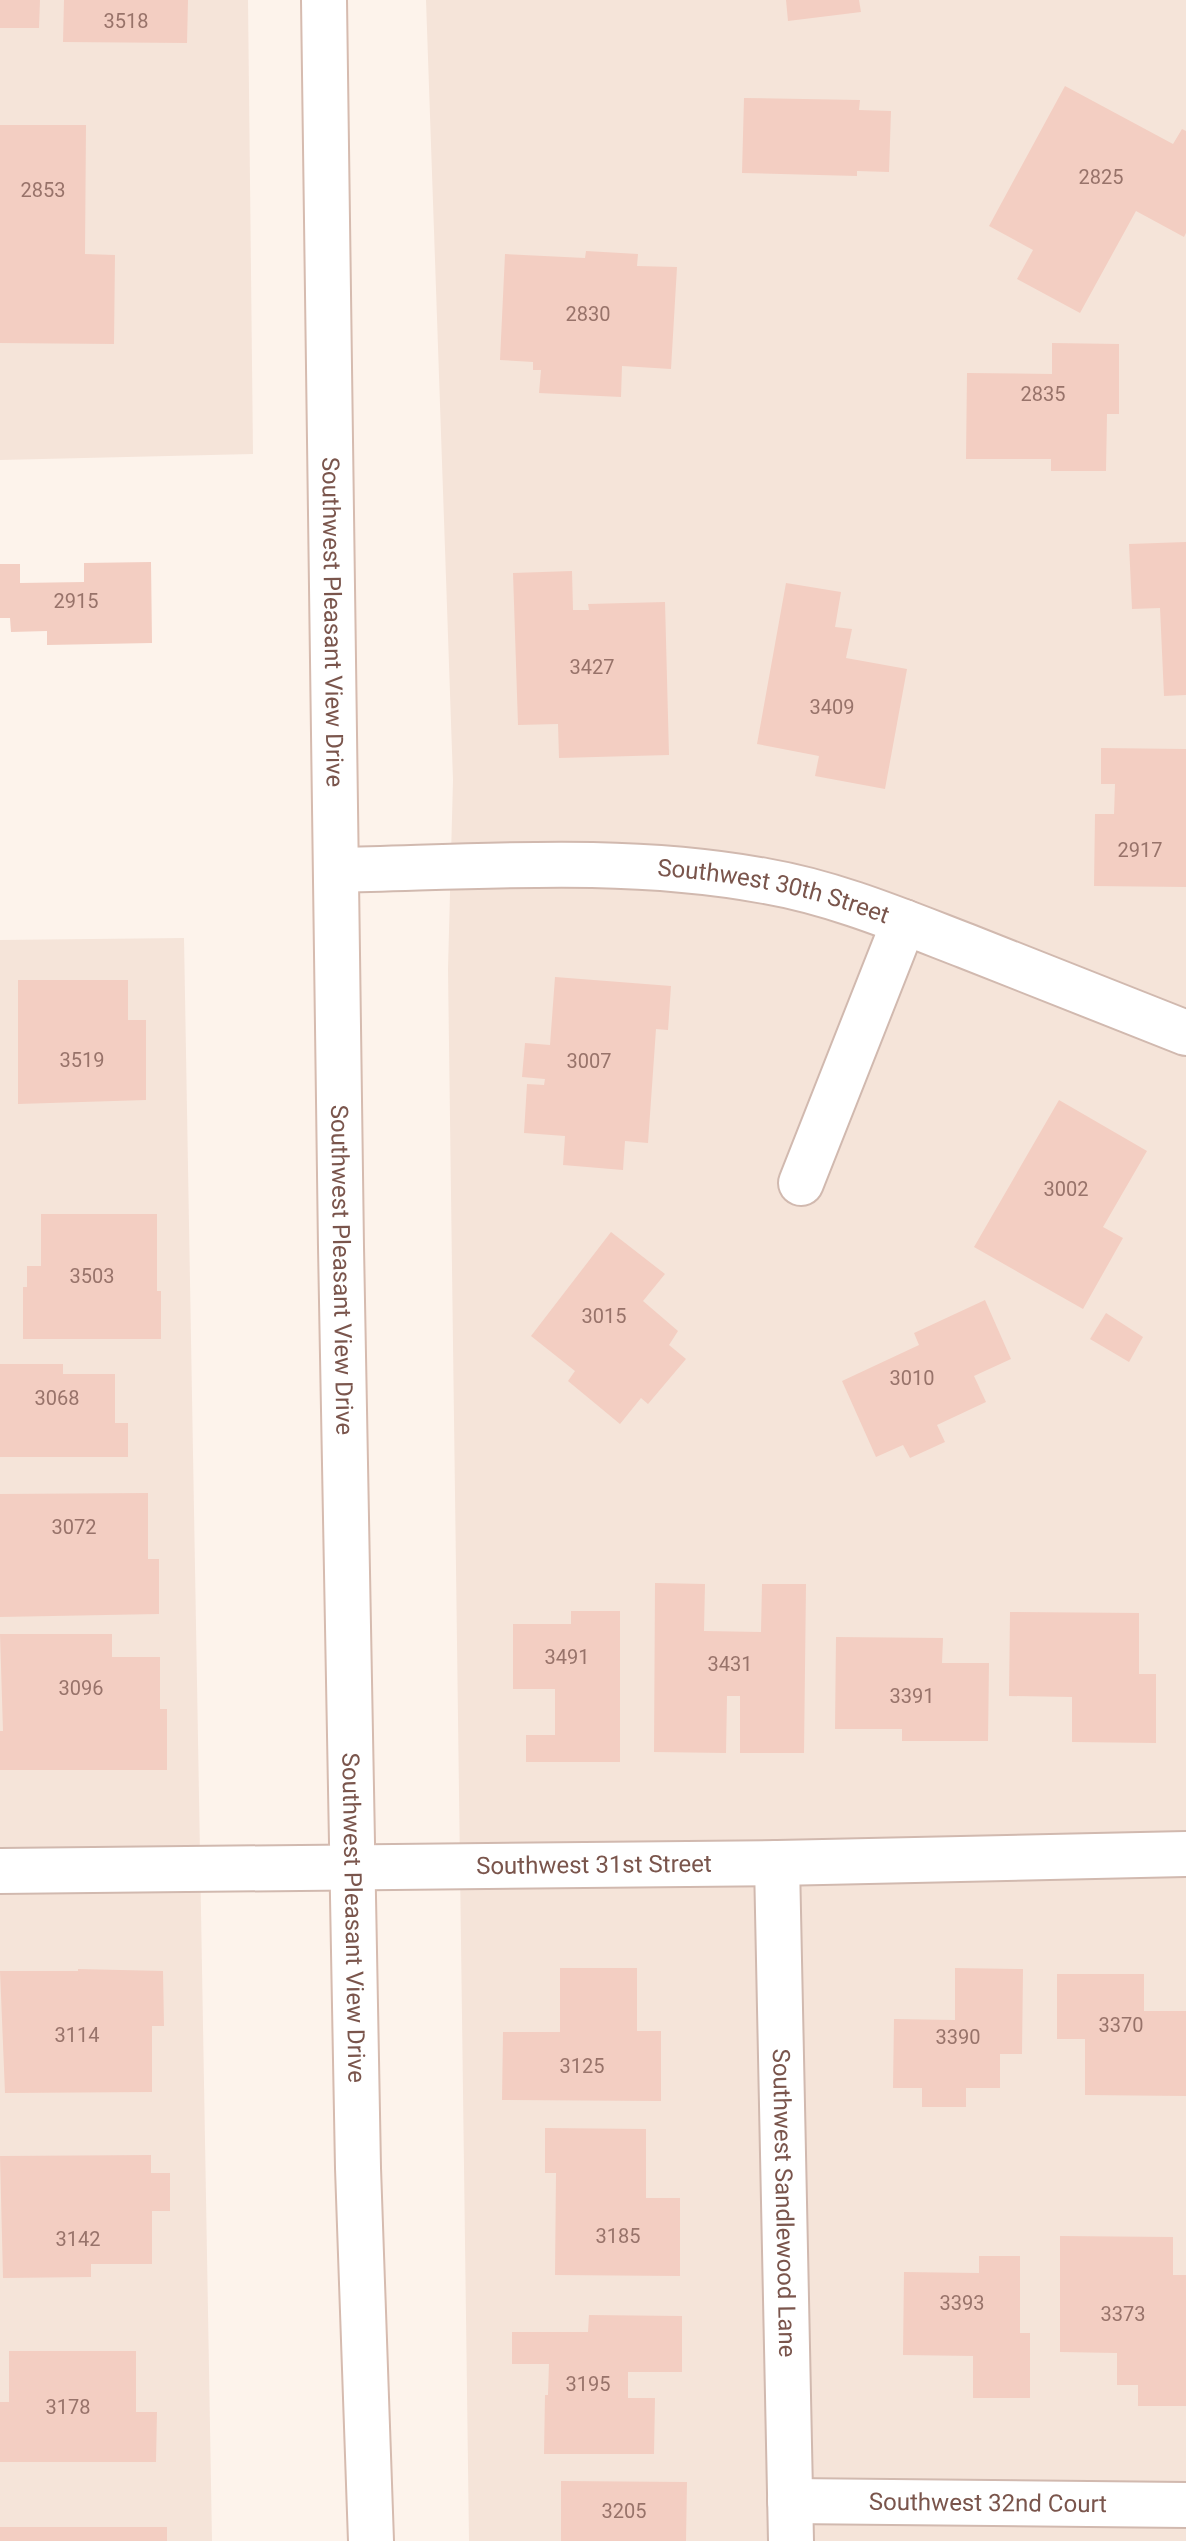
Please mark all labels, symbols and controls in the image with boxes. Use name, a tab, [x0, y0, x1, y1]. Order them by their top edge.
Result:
house number: 3518	[104, 9, 148, 33]
house number: 2825	[1079, 165, 1123, 189]
house number: 2853	[21, 178, 65, 202]
house number: 2830	[566, 302, 610, 326]
house number: 2835	[1021, 382, 1065, 406]
street label: Southwest Pleasant View Drive	[316, 457, 349, 787]
house number: 2915	[54, 589, 98, 613]
house number: 3427	[570, 655, 614, 679]
house number: 3409	[810, 695, 854, 719]
house number: 2917	[1118, 838, 1162, 862]
street label: Southwest 30th Street	[657, 854, 893, 929]
house number: 3519	[60, 1048, 104, 1072]
house number: 3007	[567, 1049, 611, 1073]
street label: Southwest Pleasant View Drive	[325, 1105, 358, 1435]
house number: 3002	[1044, 1177, 1088, 1201]
house number: 3503	[70, 1264, 114, 1288]
house number: 3015	[582, 1304, 626, 1328]
house number: 3010	[890, 1366, 934, 1390]
house number: 3068	[35, 1386, 79, 1410]
house number: 3072	[52, 1515, 96, 1539]
house number: 3491	[545, 1645, 589, 1669]
house number: 3431	[708, 1652, 752, 1676]
house number: 3096	[59, 1676, 103, 1700]
house number: 3391	[890, 1684, 934, 1708]
street label: Southwest Pleasant View Drive	[336, 1752, 370, 2083]
street label: Southwest 31st Street	[476, 1850, 712, 1880]
house number: 3370	[1099, 2013, 1143, 2037]
house number: 3114	[55, 2023, 99, 2047]
house number: 3390	[936, 2025, 980, 2049]
street label: Southwest Sandlewood Lane	[767, 2048, 801, 2358]
house number: 3125	[560, 2054, 604, 2078]
house number: 3185	[596, 2224, 640, 2248]
house number: 3142	[56, 2227, 100, 2251]
house number: 3393	[940, 2291, 984, 2315]
house number: 3373	[1101, 2302, 1145, 2326]
house number: 3195	[566, 2372, 610, 2396]
house number: 3178	[46, 2395, 90, 2419]
street label: Southwest 32nd Court	[869, 2488, 1107, 2518]
house number: 3205	[602, 2499, 646, 2523]

